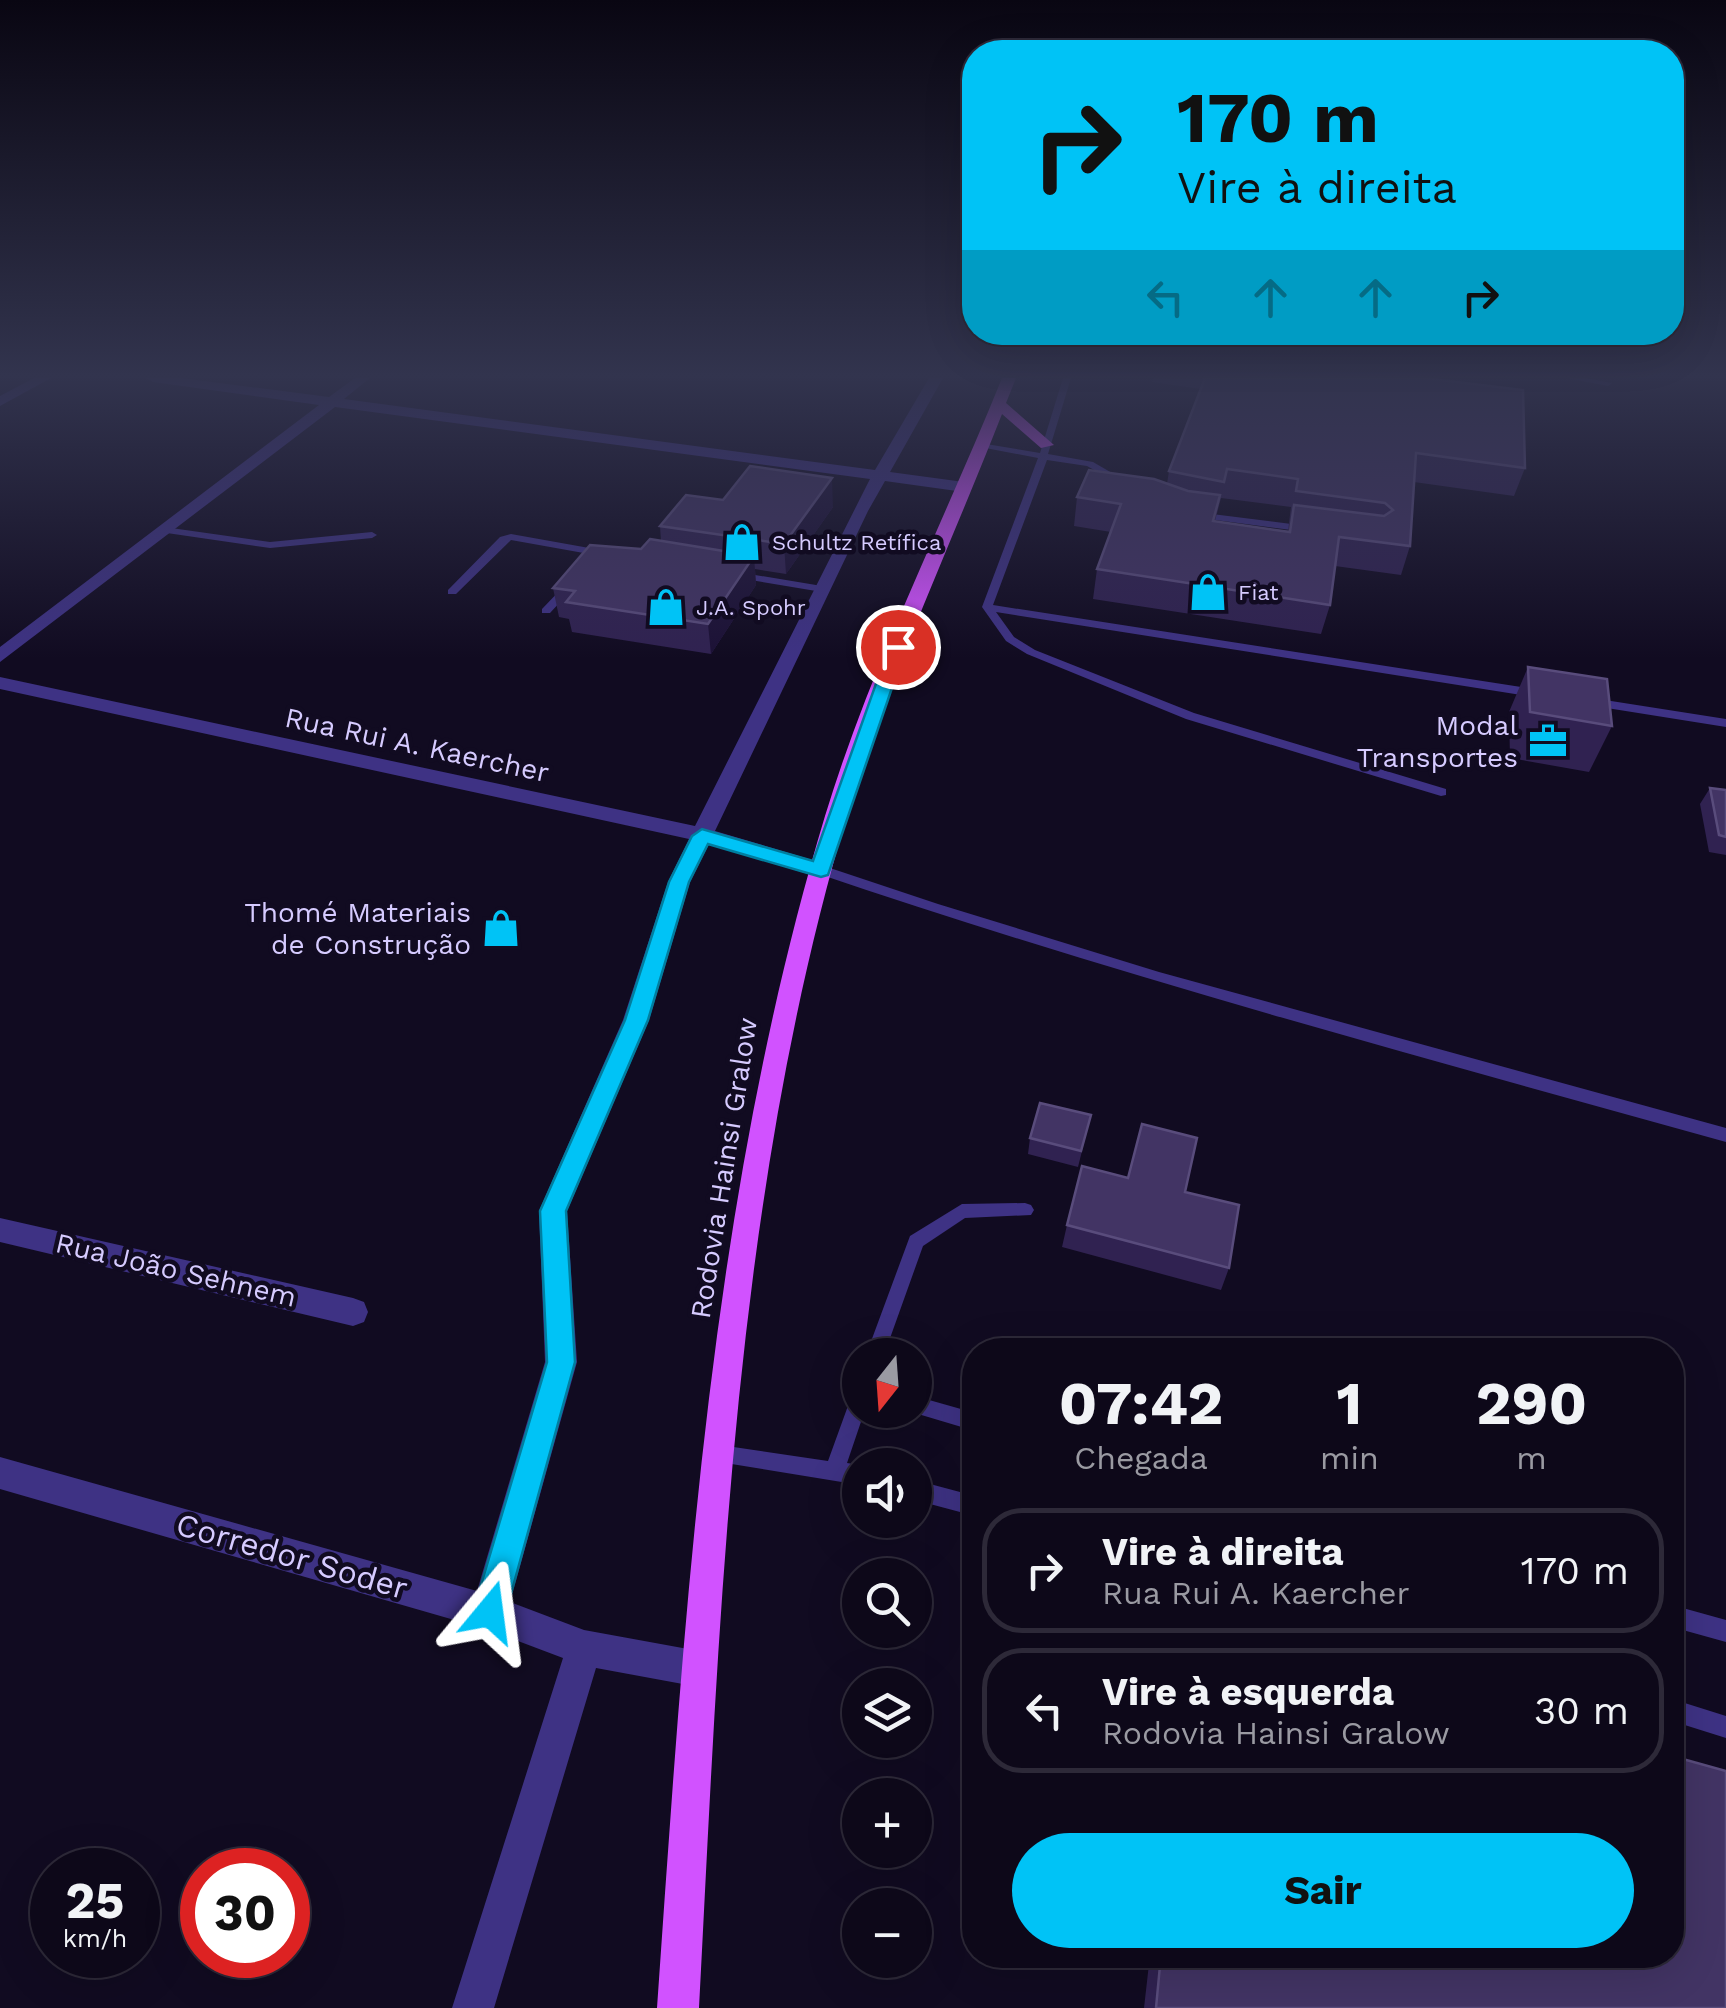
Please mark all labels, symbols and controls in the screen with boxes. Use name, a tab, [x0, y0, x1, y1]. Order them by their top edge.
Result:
text: 170 m	[1177, 77, 1379, 159]
icon: right	[1012, 80, 1142, 210]
text: Vire à direita	[1177, 161, 1457, 214]
icon: left	[1138, 270, 1193, 325]
icon: ahead	[1243, 270, 1298, 325]
icon: ahead	[1348, 270, 1403, 325]
icon: right	[1453, 270, 1508, 325]
shop icon: Schultz Retífica	[721, 521, 763, 563]
place label: Schultz Retífica	[772, 530, 941, 555]
shop icon: Fiat	[1187, 571, 1229, 613]
place label: Fiat	[1238, 580, 1279, 605]
shop icon: J.A. Spohr	[645, 586, 687, 628]
place label: J.A. Spohr	[696, 595, 806, 620]
pin	[856, 605, 941, 690]
icon: arrive	[871, 620, 926, 675]
street label: Rua Rui A. Kaercher	[282, 701, 552, 789]
place label: Modal Transportes	[1356, 709, 1518, 774]
office icon: Modal Transportes	[1527, 720, 1569, 762]
place label: Thomé Materiais de Construção	[244, 896, 471, 961]
shop icon: Thomé Materiais de Construção	[480, 907, 522, 949]
street label: Rodovia Hainsi Gralow	[684, 1015, 764, 1321]
street label: Rua João Sehnem	[52, 1226, 300, 1314]
north arrow	[842, 1338, 932, 1428]
map controls	[842, 1338, 932, 1978]
text: 07:42	[1059, 1368, 1223, 1439]
text: 1	[1337, 1368, 1362, 1439]
text: 290	[1476, 1368, 1587, 1439]
text: Chegada	[1074, 1439, 1208, 1477]
text: min	[1320, 1439, 1379, 1477]
text: m	[1516, 1439, 1547, 1477]
button: sound	[842, 1448, 932, 1538]
street label: Corredor Soder	[172, 1505, 412, 1607]
text: Vire à direita	[1102, 1530, 1343, 1574]
icon: right	[1017, 1543, 1072, 1598]
text: 170 m	[1521, 1549, 1629, 1593]
button: search	[842, 1558, 932, 1648]
position arrow	[438, 1560, 542, 1664]
text: Rua Rui A. Kaercher	[1102, 1574, 1410, 1612]
button: layers	[842, 1668, 932, 1758]
text: Vire à esquerda	[1102, 1670, 1394, 1714]
icon: left	[1017, 1683, 1072, 1738]
text: 30 m	[1534, 1689, 1629, 1733]
text: Rodovia Hainsi Gralow	[1102, 1714, 1450, 1752]
button: +	[842, 1778, 932, 1868]
button: Sair	[1012, 1833, 1634, 1948]
speed limit sign: 30	[180, 1848, 310, 1978]
text: 25	[66, 1871, 124, 1930]
button: −	[842, 1888, 932, 1978]
text: km/h	[63, 1924, 127, 1953]

